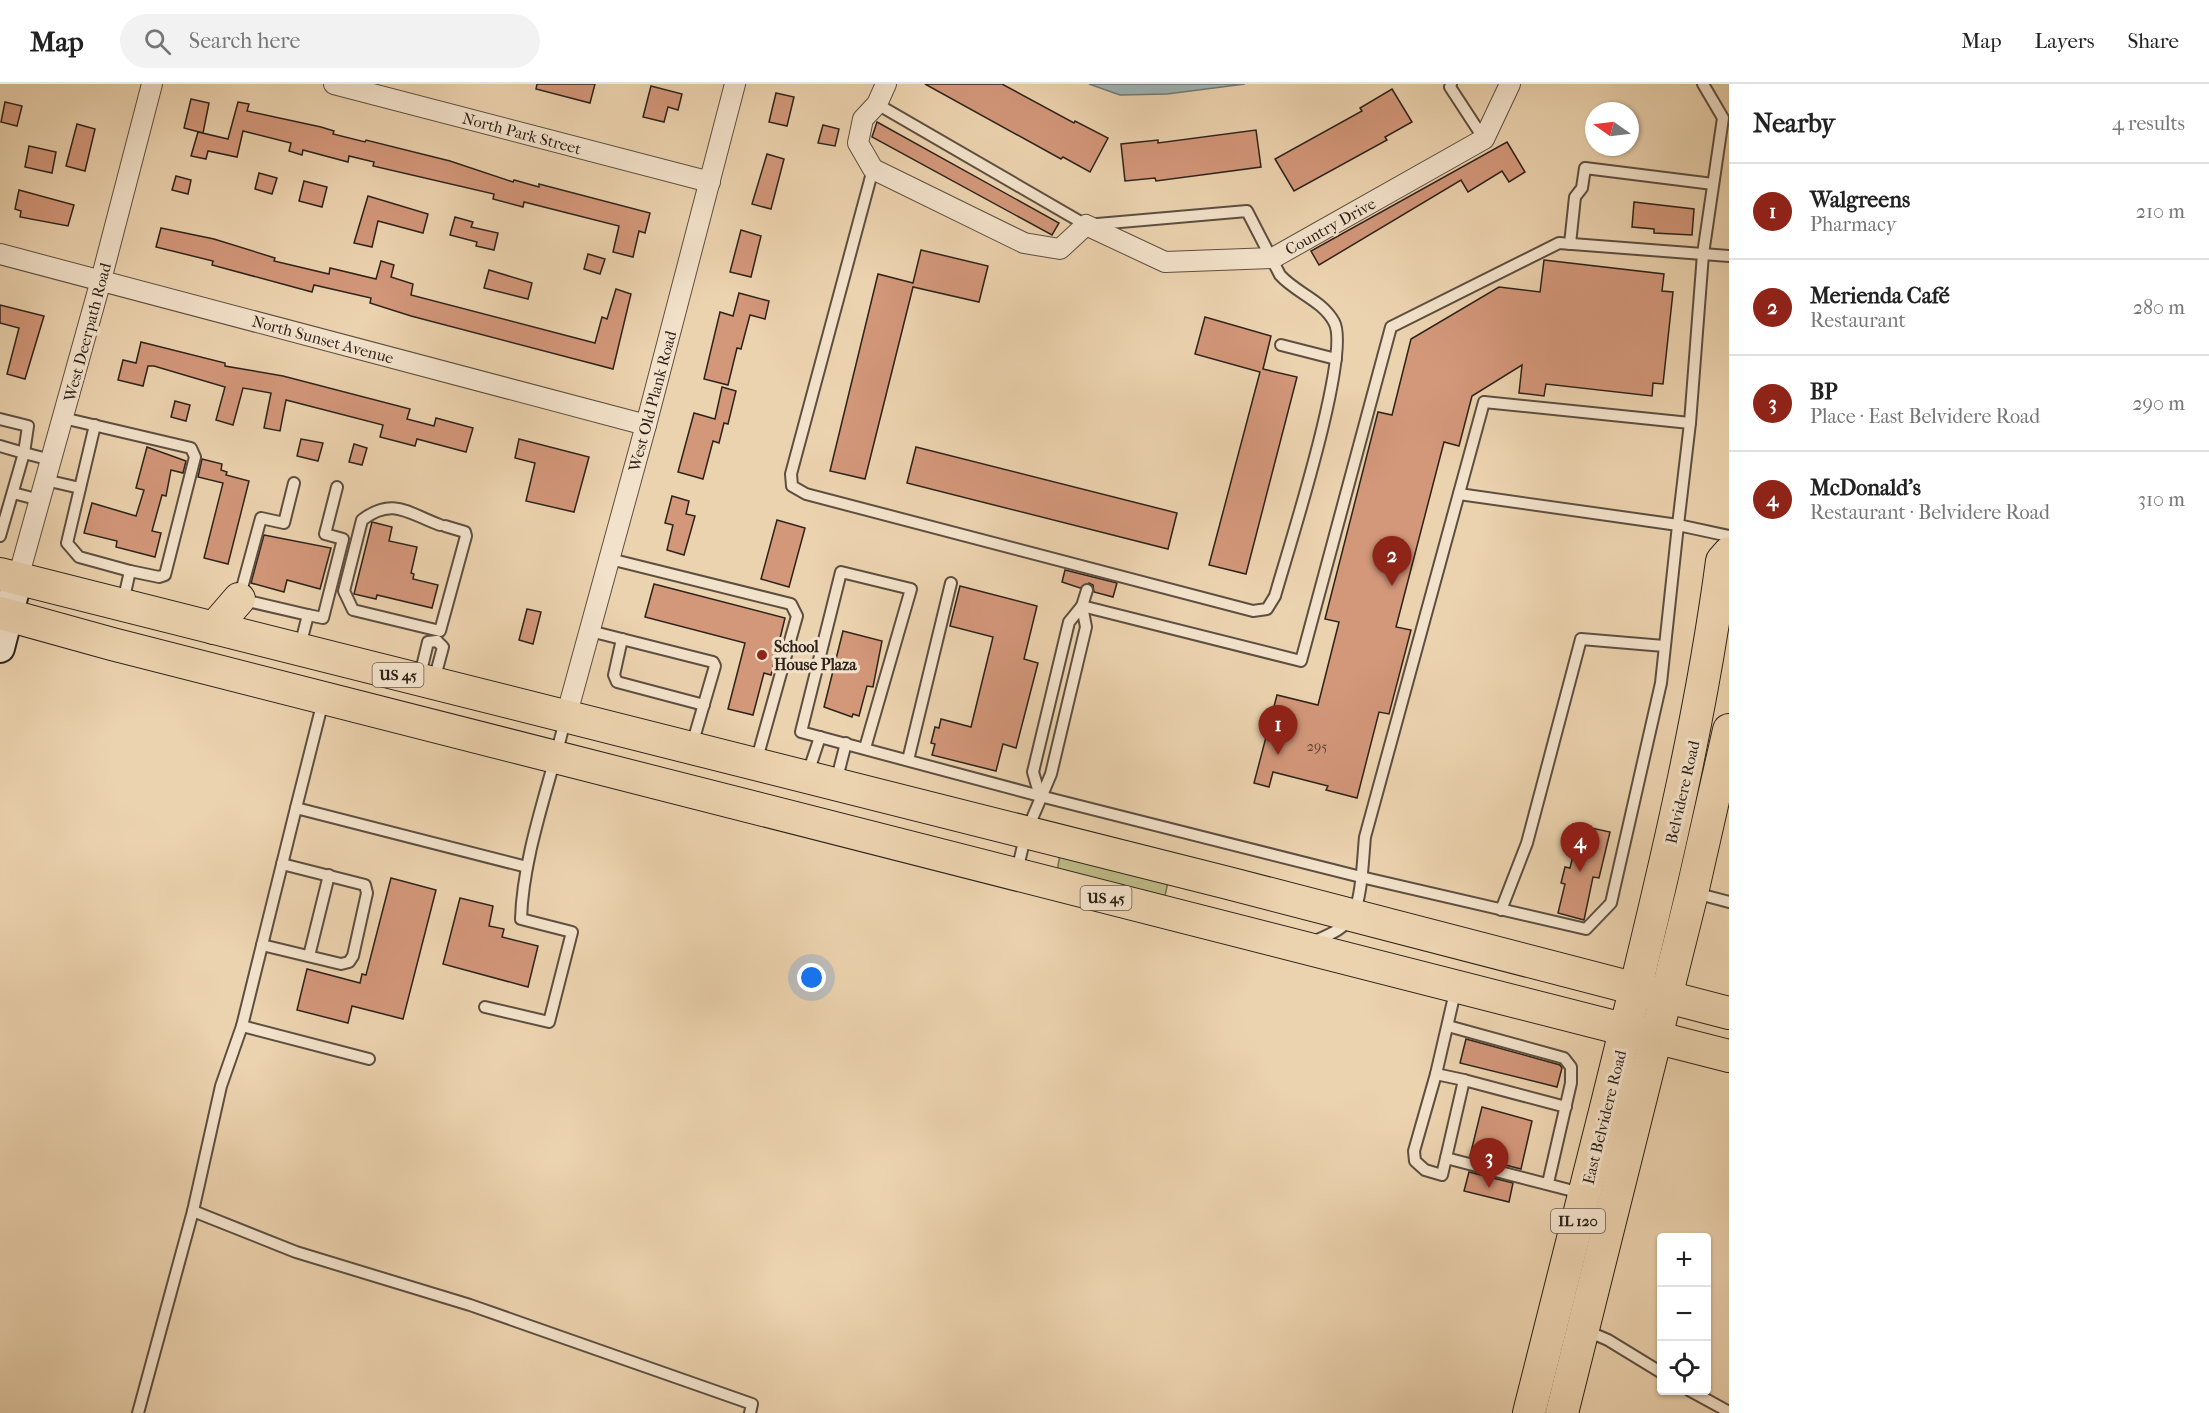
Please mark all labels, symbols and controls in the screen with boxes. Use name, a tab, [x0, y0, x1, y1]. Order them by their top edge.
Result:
search box	[120, 14, 540, 68]
text: Map	[30, 25, 84, 58]
icon: search	[141, 25, 174, 58]
text: Search here	[189, 28, 300, 54]
text: Map	[1961, 29, 2002, 53]
text: Layers	[2035, 29, 2094, 53]
text: Share	[2127, 29, 2179, 53]
north arrow	[1585, 102, 1639, 156]
street label: North Park Street	[460, 108, 584, 159]
text: Nearby	[1753, 108, 1835, 139]
text: 4 results	[2112, 112, 2185, 135]
text: Walgreens	[1810, 187, 1910, 213]
street label: Country Drive	[1282, 194, 1379, 259]
text: 1	[1769, 200, 1776, 223]
text: 210 m	[2136, 200, 2185, 223]
text: Pharmacy	[1810, 213, 1896, 236]
street label: West Deerpath Road	[60, 260, 115, 404]
text: Merienda Café	[1810, 283, 1950, 309]
text: 2	[1767, 296, 1778, 319]
text: 280 m	[2133, 296, 2185, 319]
text: Restaurant	[1810, 309, 1906, 332]
street label: North Sunset Avenue	[250, 311, 396, 368]
street label: West Old Plank Road	[624, 328, 680, 474]
text: BP	[1810, 379, 1837, 405]
text: 3	[1768, 392, 1777, 415]
text: 290 m	[2132, 392, 2185, 415]
text: Place · East Belvidere Road	[1810, 405, 2040, 428]
text: McDonald's	[1810, 475, 1921, 501]
text: 4	[1767, 488, 1778, 511]
text: 310 m	[2138, 488, 2185, 511]
text: Restaurant · Belvidere Road	[1810, 501, 2050, 524]
pin: 2	[1372, 536, 1412, 586]
place label: School House Plaza	[774, 637, 857, 674]
marker: School House Plaza	[755, 648, 769, 662]
road number: US 45	[372, 663, 424, 687]
pin: 1	[1258, 706, 1298, 755]
house number: 295	[1307, 738, 1327, 755]
street label: Belvidere Road	[1661, 738, 1704, 846]
pin: 4	[1560, 822, 1600, 872]
road number: US 45	[1080, 886, 1132, 910]
your location	[797, 963, 826, 992]
street label: East Belvidere Road	[1579, 1048, 1630, 1186]
pin: 3	[1470, 1138, 1508, 1188]
road number: IL 120	[1551, 1209, 1605, 1233]
map controls	[1657, 1233, 1711, 1395]
button: +	[1657, 1233, 1711, 1287]
button: −	[1657, 1287, 1711, 1341]
button: locate	[1657, 1341, 1711, 1395]

